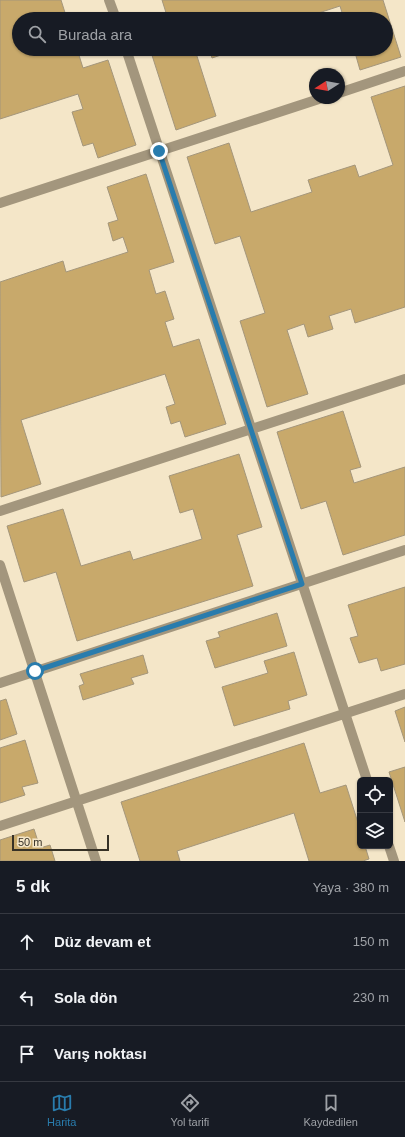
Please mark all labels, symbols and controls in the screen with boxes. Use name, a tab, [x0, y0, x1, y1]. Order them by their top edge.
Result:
search box	[12, 12, 393, 56]
icon: search	[26, 23, 48, 45]
text: Burada ara	[58, 26, 132, 43]
north arrow	[309, 68, 345, 104]
route end	[150, 142, 168, 160]
route start	[26, 662, 44, 680]
map controls	[357, 777, 393, 849]
button: locate	[357, 777, 393, 813]
button: layers	[357, 813, 393, 849]
scale bar	[12, 833, 109, 852]
text: 50 m	[18, 836, 42, 848]
text: 5 dk	[16, 877, 50, 896]
text: Yaya · 380 m	[313, 880, 389, 895]
icon: ahead	[16, 931, 38, 953]
text: Düz devam et	[54, 933, 151, 950]
text: 150 m	[353, 934, 389, 949]
icon: left	[16, 987, 38, 1009]
text: Sola dön	[54, 989, 117, 1006]
text: 230 m	[353, 990, 389, 1005]
icon: arrive	[16, 1043, 38, 1065]
text: Varış noktası	[54, 1045, 147, 1062]
tab: Harita	[47, 1092, 76, 1128]
tab: Yol tarifi	[171, 1092, 209, 1128]
tab: Kaydedilen	[303, 1092, 358, 1128]

